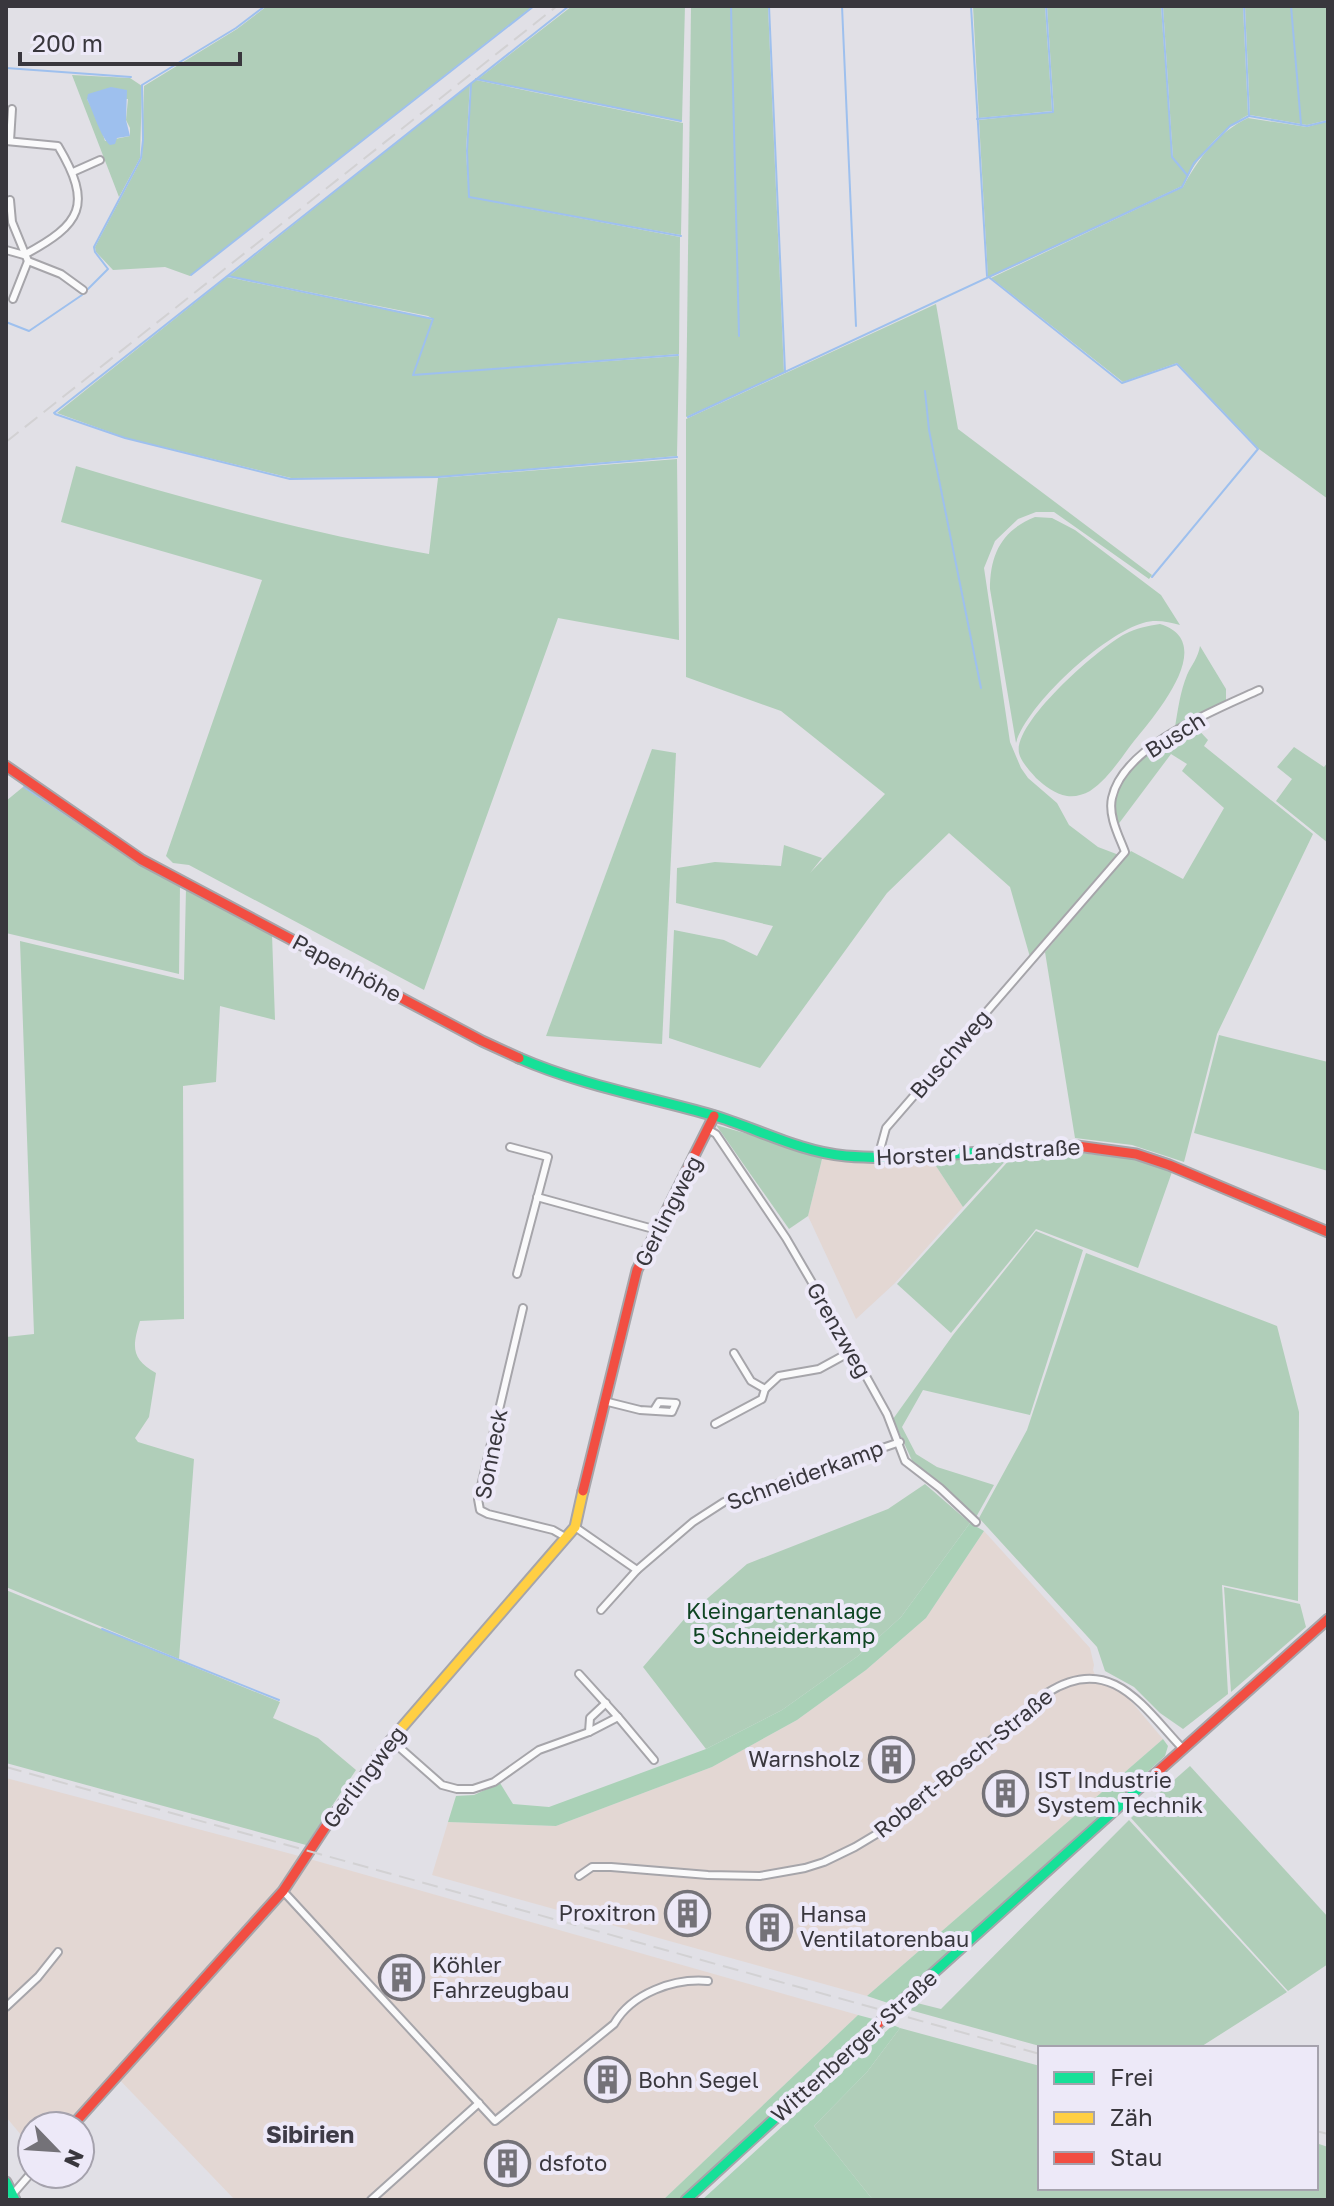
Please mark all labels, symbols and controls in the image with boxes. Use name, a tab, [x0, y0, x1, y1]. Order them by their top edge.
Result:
scale bar	[20, 16, 240, 66]
text: 200 m	[32, 28, 103, 57]
street label: Busch	[1140, 706, 1210, 763]
street label: Papenhöhe	[288, 928, 406, 1008]
street label: Buschweg	[904, 1004, 996, 1104]
street label: Horster Landstraße	[875, 1133, 1081, 1170]
street label: Gerlingweg	[628, 1151, 707, 1271]
street label: Grenzweg	[801, 1277, 877, 1382]
street label: Sonneck	[469, 1406, 512, 1501]
street label: Schneiderkamp	[723, 1434, 887, 1515]
park label: Kleingartenanlage 5 Schneiderkamp	[686, 1597, 882, 1649]
street label: Robert-Bosch-Straße	[868, 1682, 1058, 1843]
street label: Gerlingweg	[316, 1720, 411, 1833]
building icon: Warnsholz	[867, 1735, 915, 1783]
place label: Warnsholz	[748, 1745, 860, 1772]
place label: IST Industrie System Technik	[1037, 1766, 1203, 1818]
building icon: IST Industrie System Technik	[982, 1769, 1030, 1817]
building icon: Proxitron	[663, 1889, 711, 1937]
place label: Proxitron	[559, 1899, 656, 1926]
place label: Hansa Ventilatorenbau	[800, 1900, 969, 1952]
building icon: Hansa Ventilatorenbau	[745, 1903, 793, 1951]
place label: Köhler Fahrzeugbau	[432, 1951, 570, 2003]
building icon: Köhler Fahrzeugbau	[377, 1954, 425, 2002]
street label: Wittenberger Straße	[765, 1964, 942, 2127]
legend	[1038, 2046, 1318, 2190]
building icon: Bohn Segel	[583, 2056, 631, 2104]
text: Frei	[1110, 2062, 1154, 2091]
place label: Bohn Segel	[638, 2066, 759, 2093]
text: Zäh	[1110, 2102, 1153, 2131]
north arrow	[16, 2110, 96, 2190]
district label: Sibirien	[266, 2119, 354, 2148]
building icon: dsfoto	[484, 2139, 532, 2187]
text: Stau	[1110, 2142, 1163, 2171]
text: N	[59, 2145, 90, 2172]
place label: dsfoto	[539, 2149, 607, 2176]

